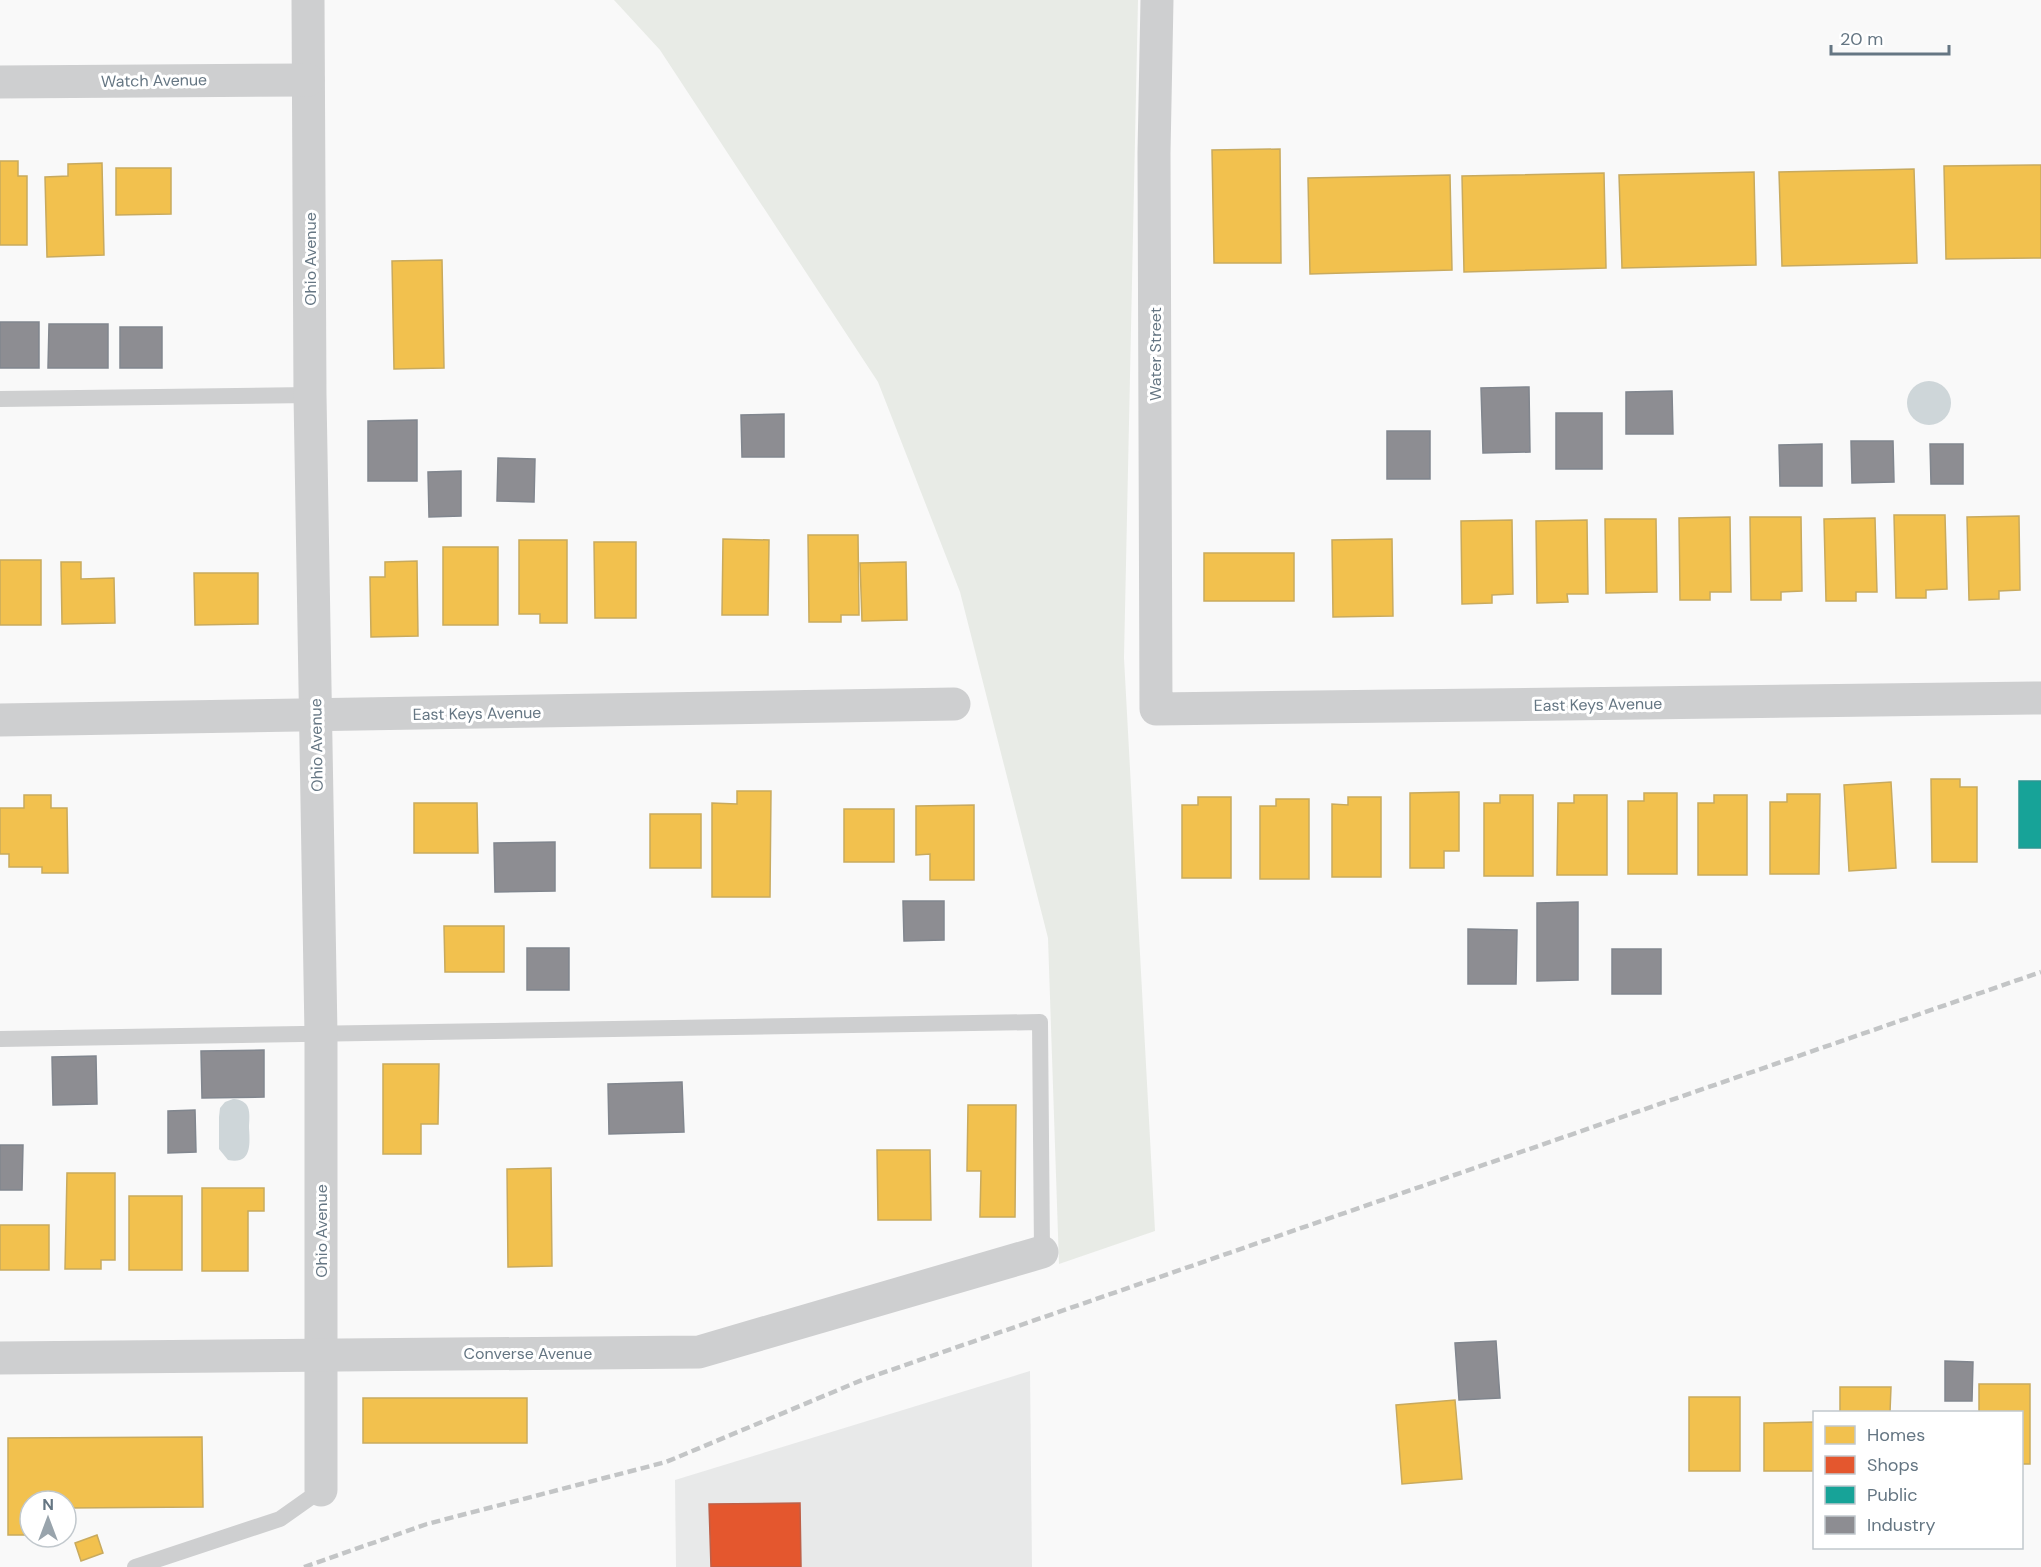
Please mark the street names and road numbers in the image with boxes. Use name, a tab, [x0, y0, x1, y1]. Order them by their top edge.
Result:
street label: Watch Avenue	[101, 69, 207, 92]
street label: Ohio Avenue	[300, 212, 321, 306]
street label: Water Street	[1145, 307, 1166, 401]
street label: East Keys Avenue	[1534, 693, 1662, 716]
street label: Ohio Avenue	[305, 698, 328, 792]
street label: East Keys Avenue	[413, 702, 541, 725]
street label: Ohio Avenue	[311, 1184, 332, 1278]
street label: Converse Avenue	[464, 1343, 592, 1364]

